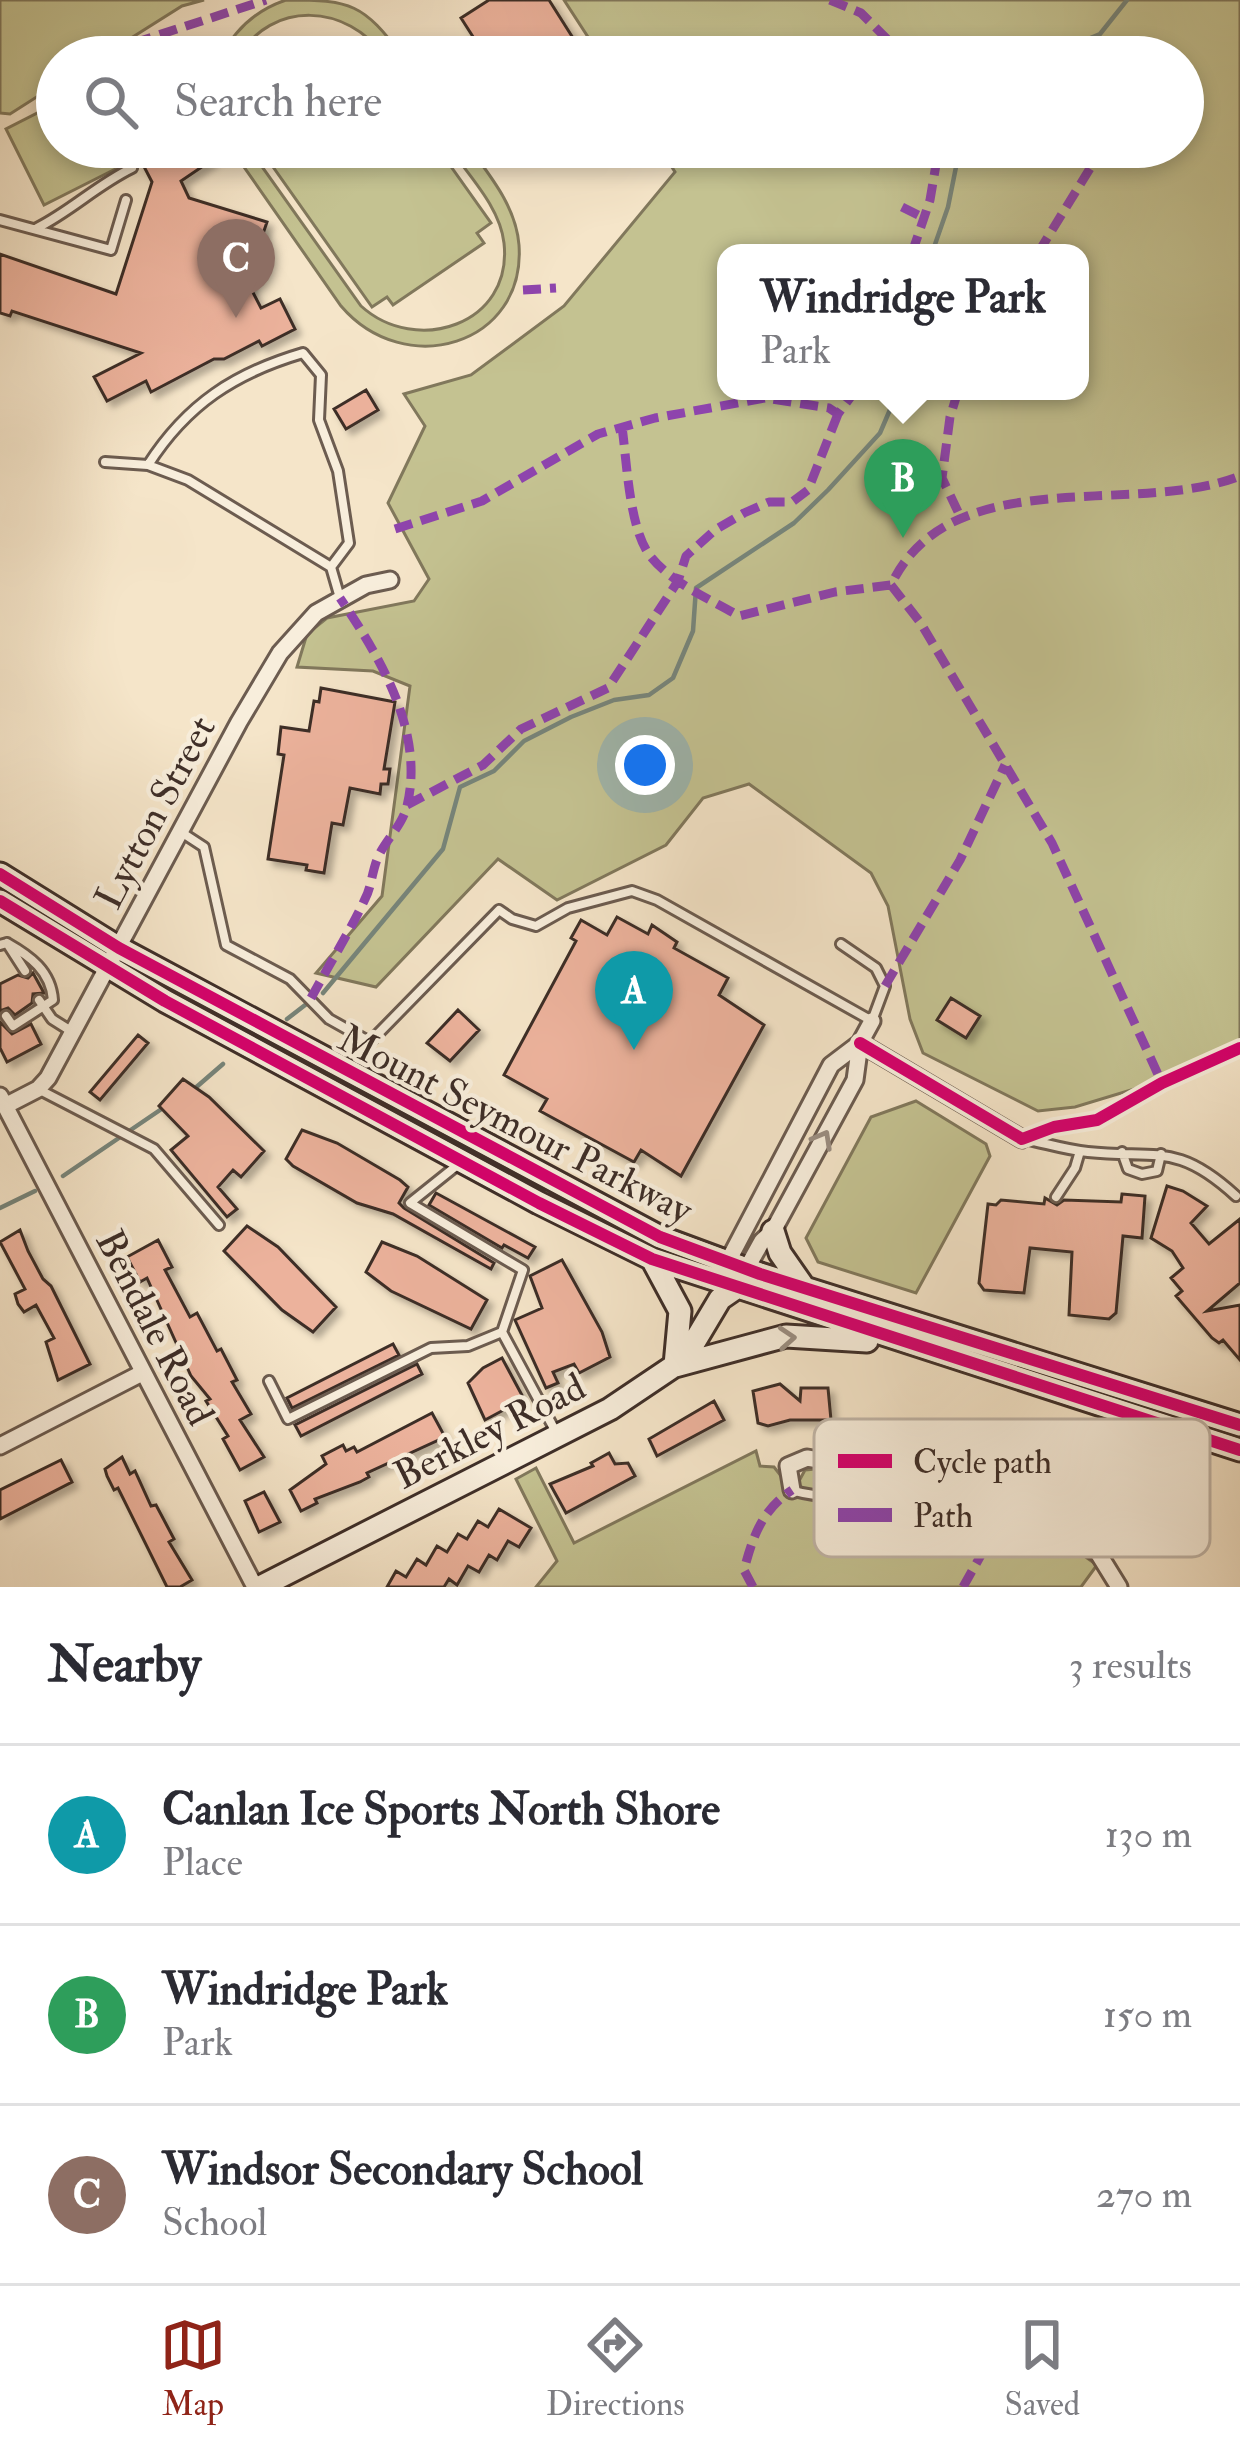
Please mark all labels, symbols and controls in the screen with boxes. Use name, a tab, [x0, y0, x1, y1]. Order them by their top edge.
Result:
search box	[36, 36, 1204, 168]
icon: search	[78, 69, 144, 135]
text: Search here	[174, 74, 382, 130]
pin: C	[197, 219, 275, 318]
popup	[717, 244, 1089, 400]
text: Windridge Park	[760, 270, 1046, 326]
text: Park	[760, 326, 831, 375]
pin: B	[864, 439, 942, 538]
street label: Lytton Street	[84, 708, 227, 918]
your location	[615, 735, 675, 795]
pin: A	[595, 951, 673, 1050]
street label: Mount Seymour Parkway	[330, 1014, 701, 1235]
one-way arrow	[809, 1130, 832, 1151]
street label: Bendale Road	[84, 1222, 225, 1434]
one-way arrow	[778, 1325, 797, 1351]
street label: Berkley Road	[386, 1362, 593, 1500]
legend	[814, 1419, 1210, 1557]
text: Cycle path	[913, 1442, 1052, 1484]
text: Path	[913, 1496, 973, 1537]
text: Nearby	[48, 1633, 201, 1697]
text: 3 results	[1069, 1641, 1192, 1690]
text: Canlan Ice Sports North Shore	[162, 1782, 720, 1838]
text: A	[75, 1810, 99, 1859]
text: 130 m	[1105, 1810, 1192, 1859]
text: Place	[162, 1838, 243, 1887]
text: Windridge Park	[162, 1962, 448, 2018]
text: B	[74, 1990, 100, 2039]
text: 150 m	[1103, 1990, 1192, 2039]
text: Park	[162, 2018, 233, 2067]
text: Windsor Secondary School	[162, 2142, 643, 2198]
text: C	[73, 2170, 101, 2219]
text: 270 m	[1096, 2170, 1192, 2219]
text: School	[162, 2198, 267, 2247]
tab: Map	[160, 2312, 226, 2425]
tab: Directions	[546, 2312, 685, 2425]
tab: Saved	[1005, 2312, 1080, 2425]

